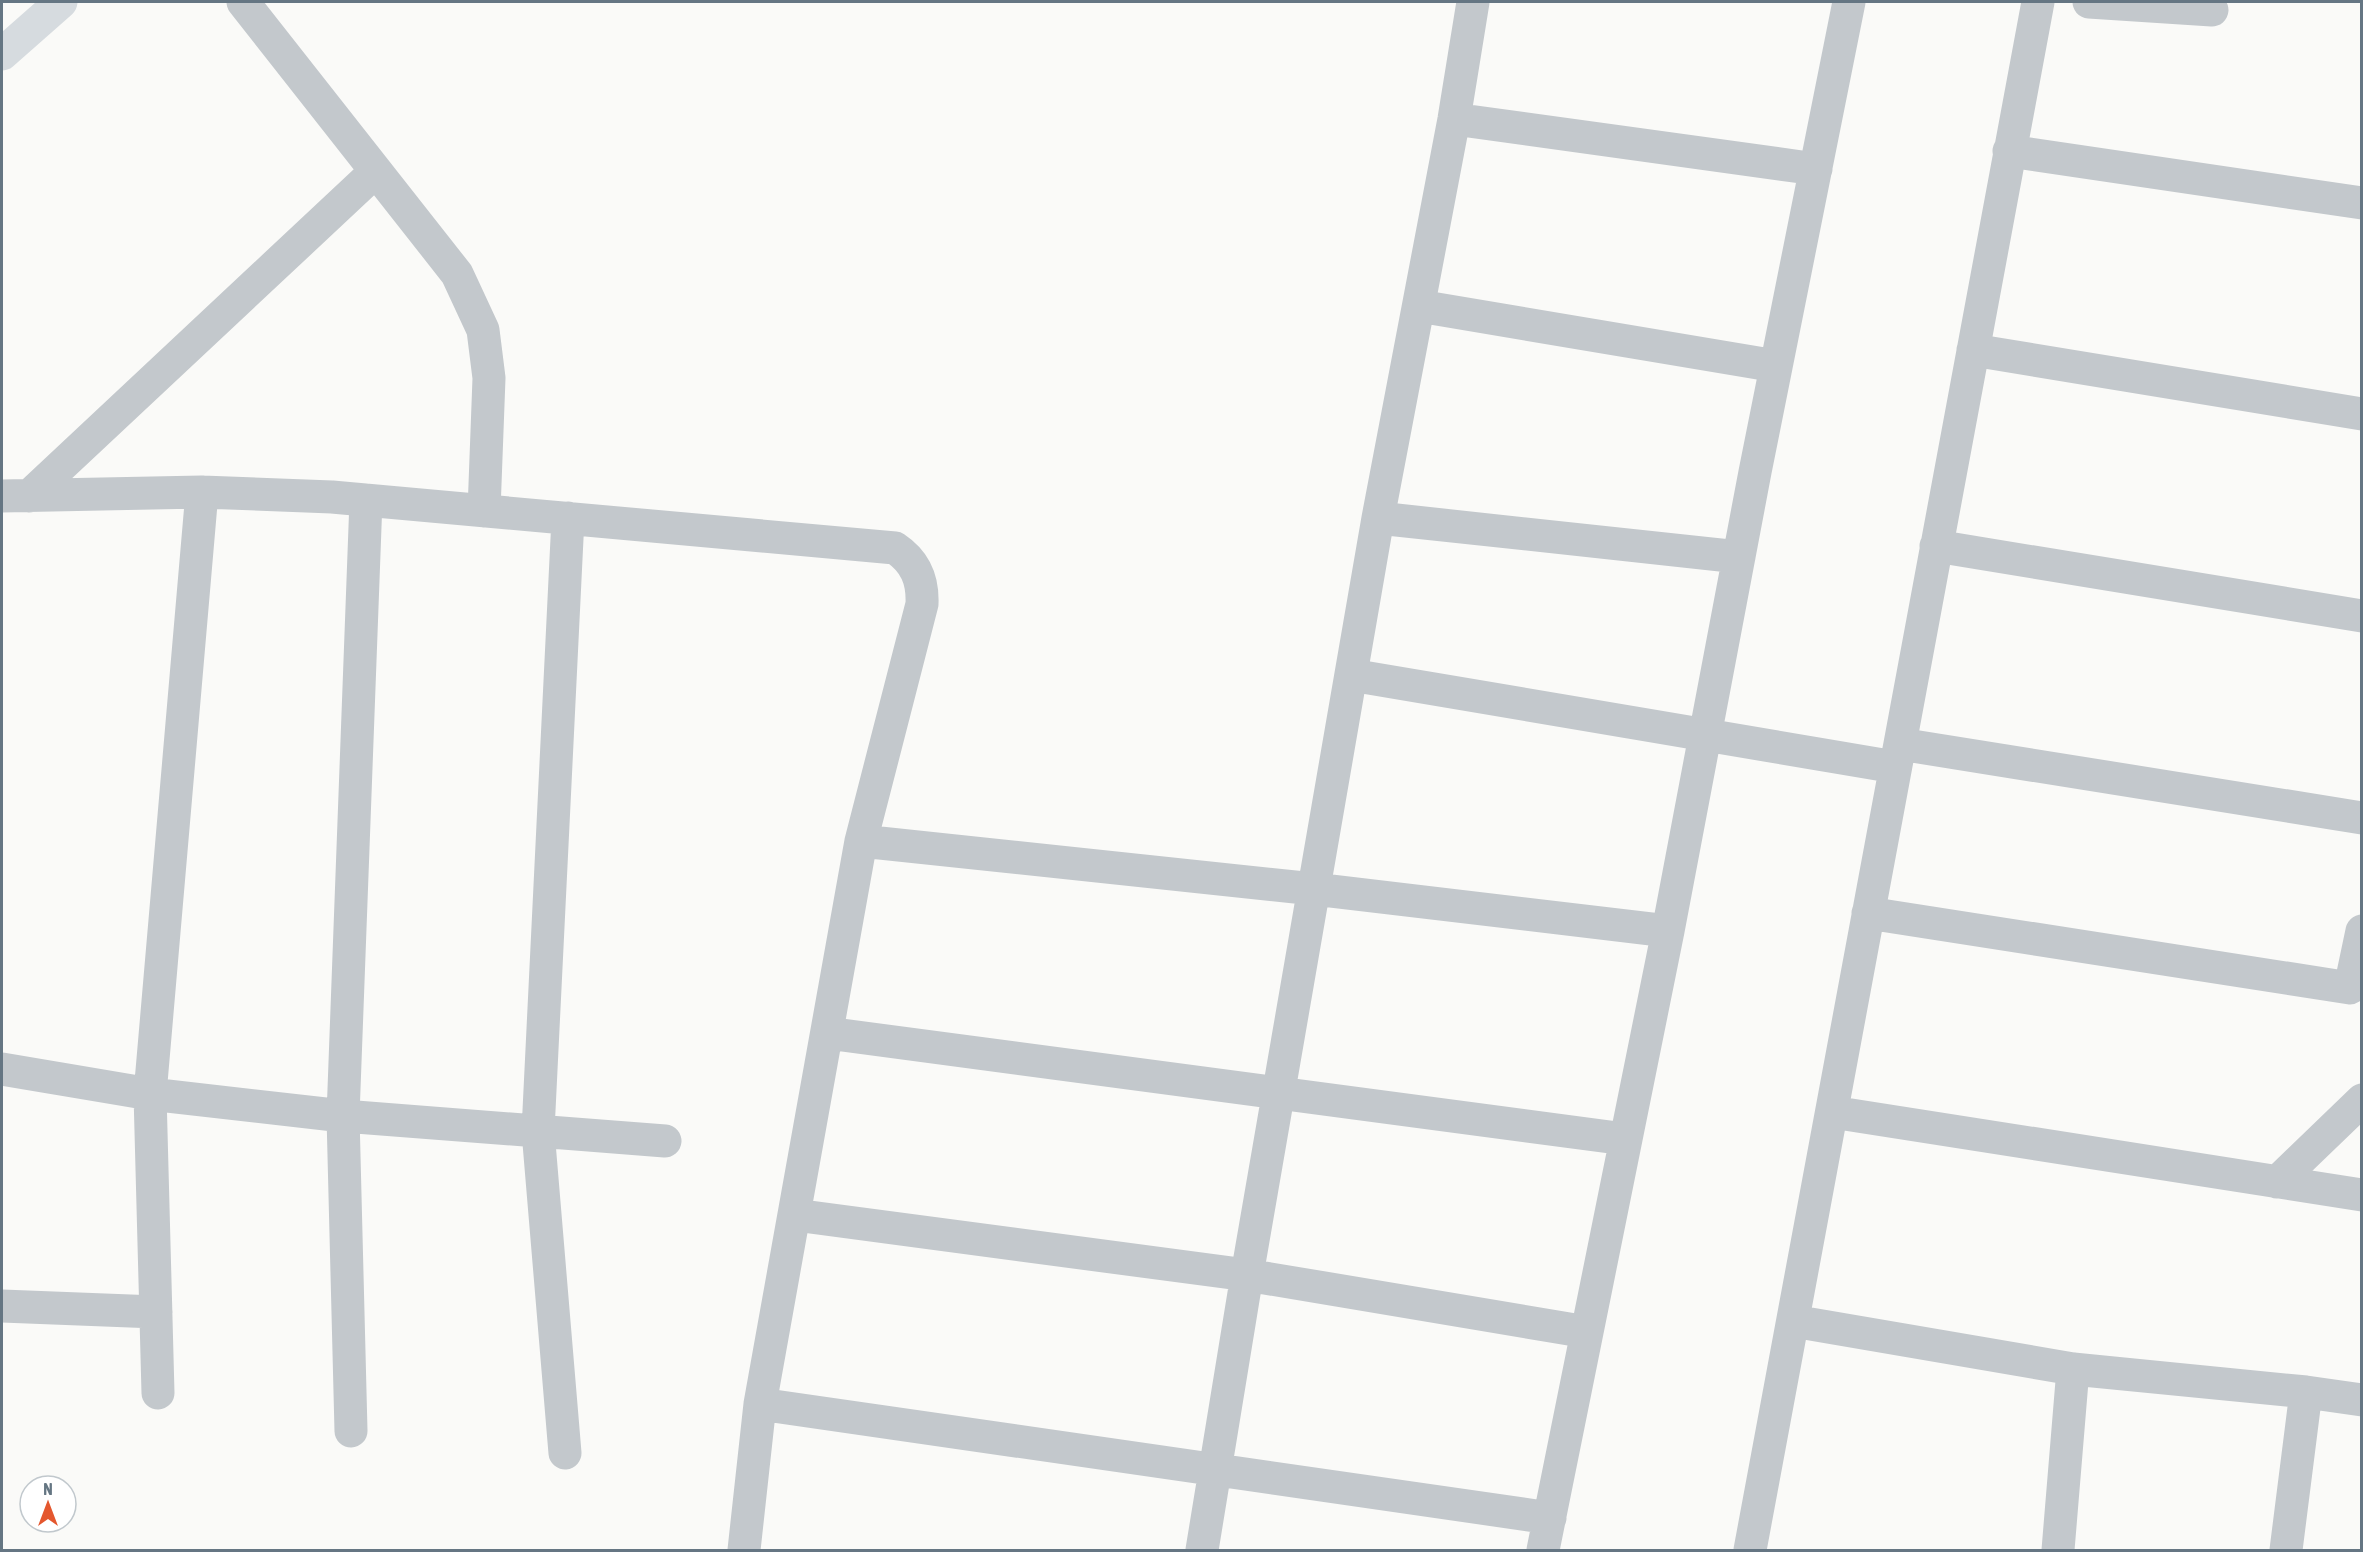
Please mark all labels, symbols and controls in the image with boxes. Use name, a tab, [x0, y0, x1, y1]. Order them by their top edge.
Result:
north arrow	[18, 1474, 78, 1534]
text: N	[43, 1480, 53, 1498]

